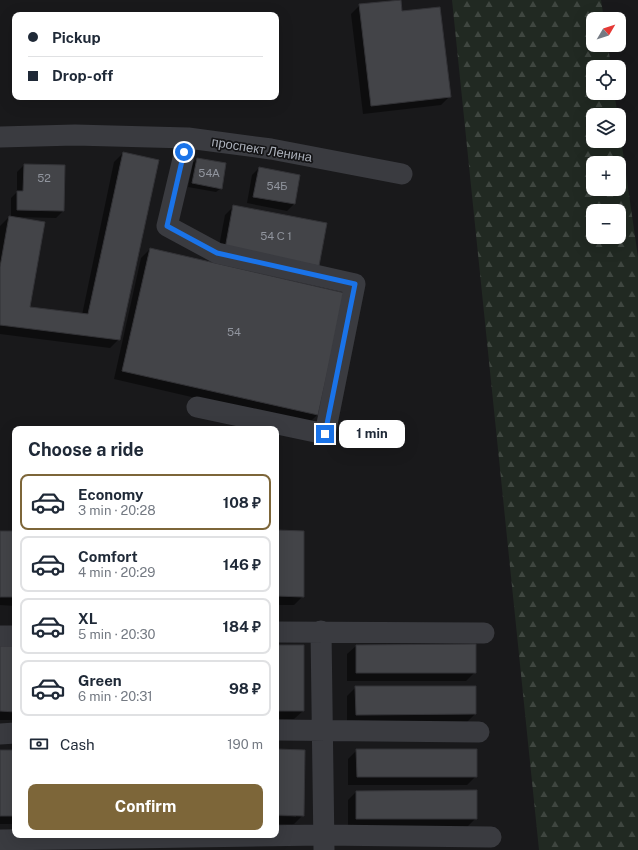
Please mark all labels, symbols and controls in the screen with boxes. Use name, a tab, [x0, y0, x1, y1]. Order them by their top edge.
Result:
north arrow	[586, 12, 626, 52]
map controls	[586, 12, 626, 244]
text: Pickup	[52, 29, 101, 46]
button: locate	[586, 60, 626, 100]
text: Drop-off	[52, 67, 113, 84]
button: layers	[586, 108, 626, 148]
street label: проспект Ленина	[210, 134, 314, 165]
route start	[175, 143, 193, 161]
button: +	[586, 156, 626, 196]
house number: 54А	[198, 167, 220, 179]
house number: 52	[37, 172, 51, 184]
house number: 54Б	[266, 180, 288, 192]
button: −	[586, 204, 626, 244]
house number: 54 С 1	[260, 230, 292, 242]
house number: 54	[227, 326, 241, 338]
callout: 1 min	[339, 420, 405, 448]
route end	[316, 425, 334, 443]
text: 1 min	[356, 426, 388, 441]
text: Choose a ride	[28, 439, 144, 460]
icon: car	[30, 484, 66, 520]
text: Economy	[78, 486, 143, 503]
text: 108 ₽	[223, 494, 261, 511]
text: 3 min · 20:28	[78, 503, 156, 518]
icon: car	[30, 546, 66, 582]
text: Comfort	[78, 548, 138, 565]
text: 146 ₽	[223, 556, 261, 573]
text: 4 min · 20:29	[78, 565, 155, 580]
icon: car	[30, 608, 66, 644]
text: XL	[78, 610, 97, 627]
text: 184 ₽	[223, 618, 261, 635]
text: 5 min · 20:30	[78, 627, 155, 642]
icon: car	[30, 670, 66, 706]
text: Green	[78, 672, 122, 689]
text: 98 ₽	[229, 680, 261, 697]
text: 6 min · 20:31	[78, 689, 153, 704]
icon: cash	[28, 733, 50, 755]
text: Cash	[60, 736, 95, 753]
text: 190 m	[227, 737, 263, 752]
button: Confirm	[28, 784, 263, 830]

